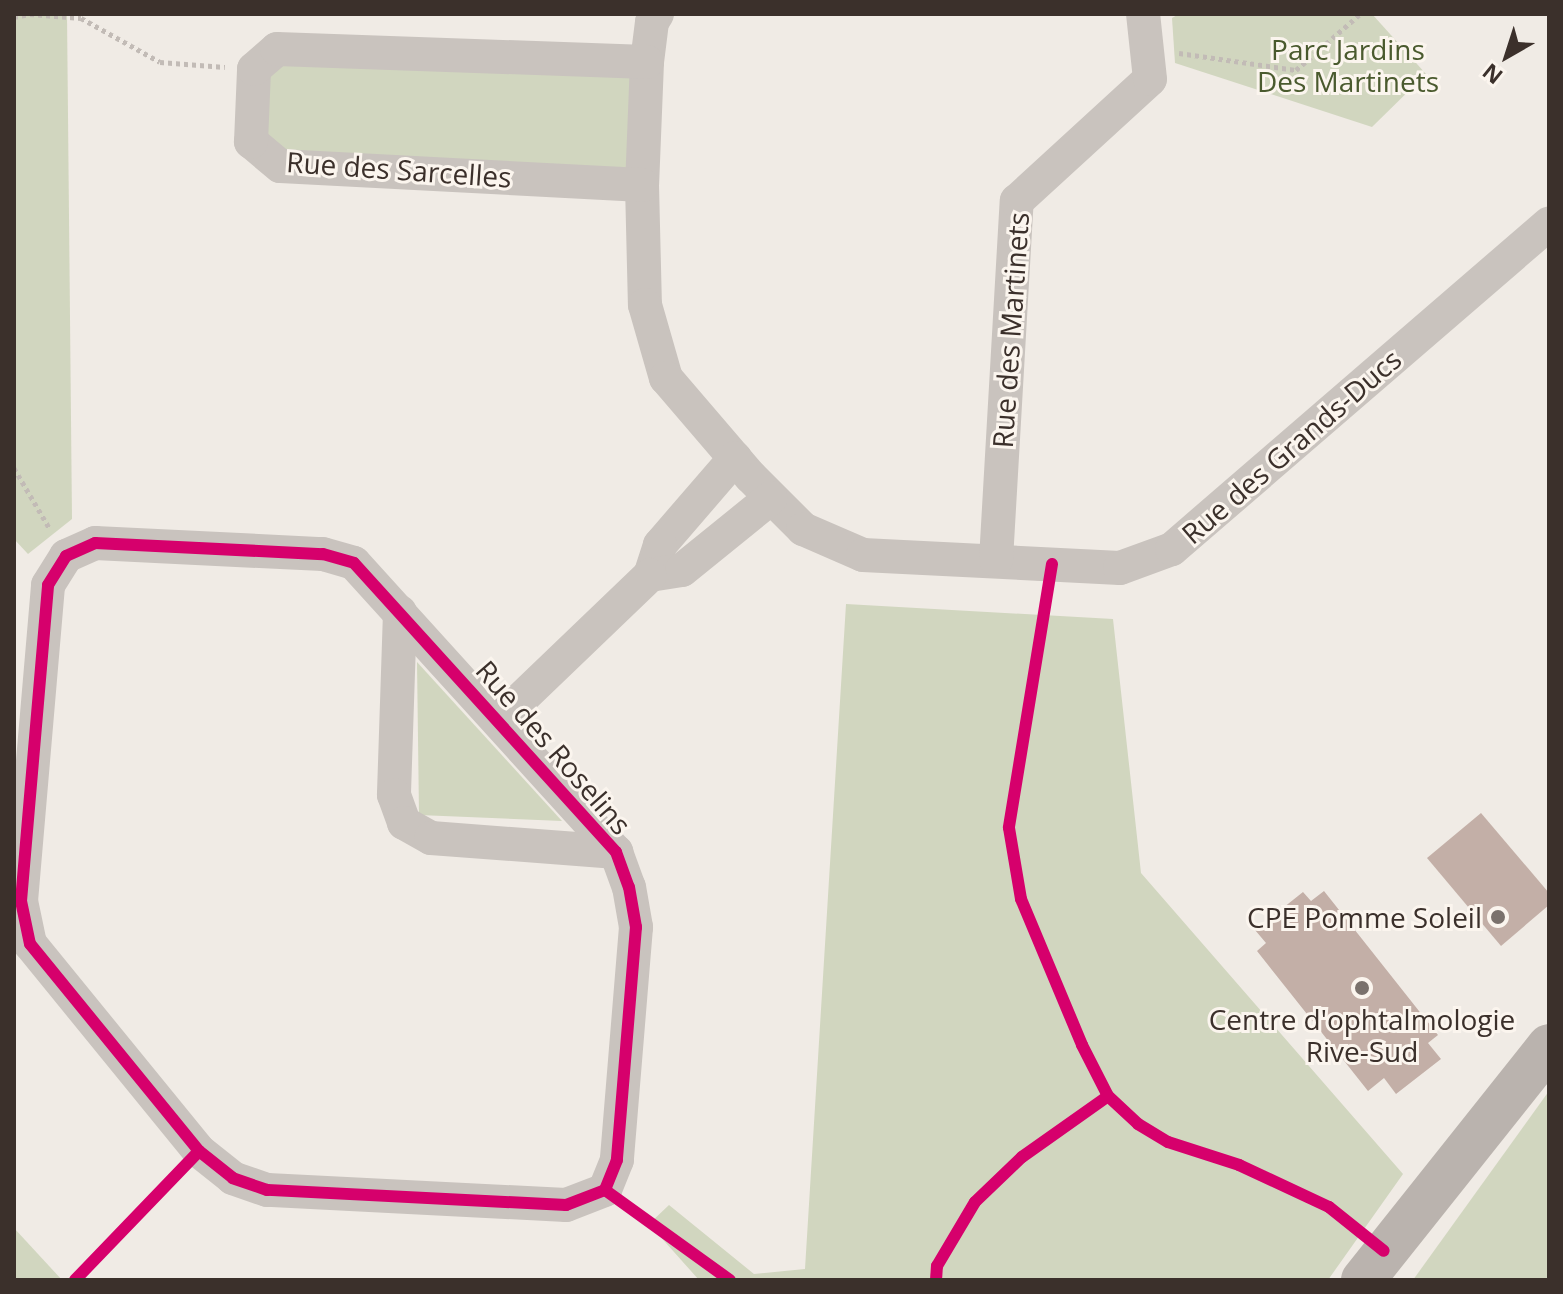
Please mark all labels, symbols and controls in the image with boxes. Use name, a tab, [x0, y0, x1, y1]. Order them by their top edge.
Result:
north arrow	[1467, 16, 1547, 96]
park label: Parc Jardins Des Martinets	[1257, 32, 1439, 98]
text: N	[1476, 57, 1508, 92]
street label: Rue des Sarcelles	[285, 144, 513, 194]
street label: Rue des Martinets	[985, 211, 1035, 449]
street label: Rue des Grands-Ducs	[1175, 342, 1407, 550]
street label: Rue des Roselins	[470, 653, 638, 841]
place label: CPE Pomme Soleil	[1247, 900, 1482, 934]
marker: CPE Pomme Soleil	[1489, 908, 1507, 926]
marker: Centre d'ophtalmologie Rive-Sud	[1351, 977, 1373, 999]
place label: Centre d'ophtalmologie Rive-Sud	[1209, 1002, 1515, 1068]

